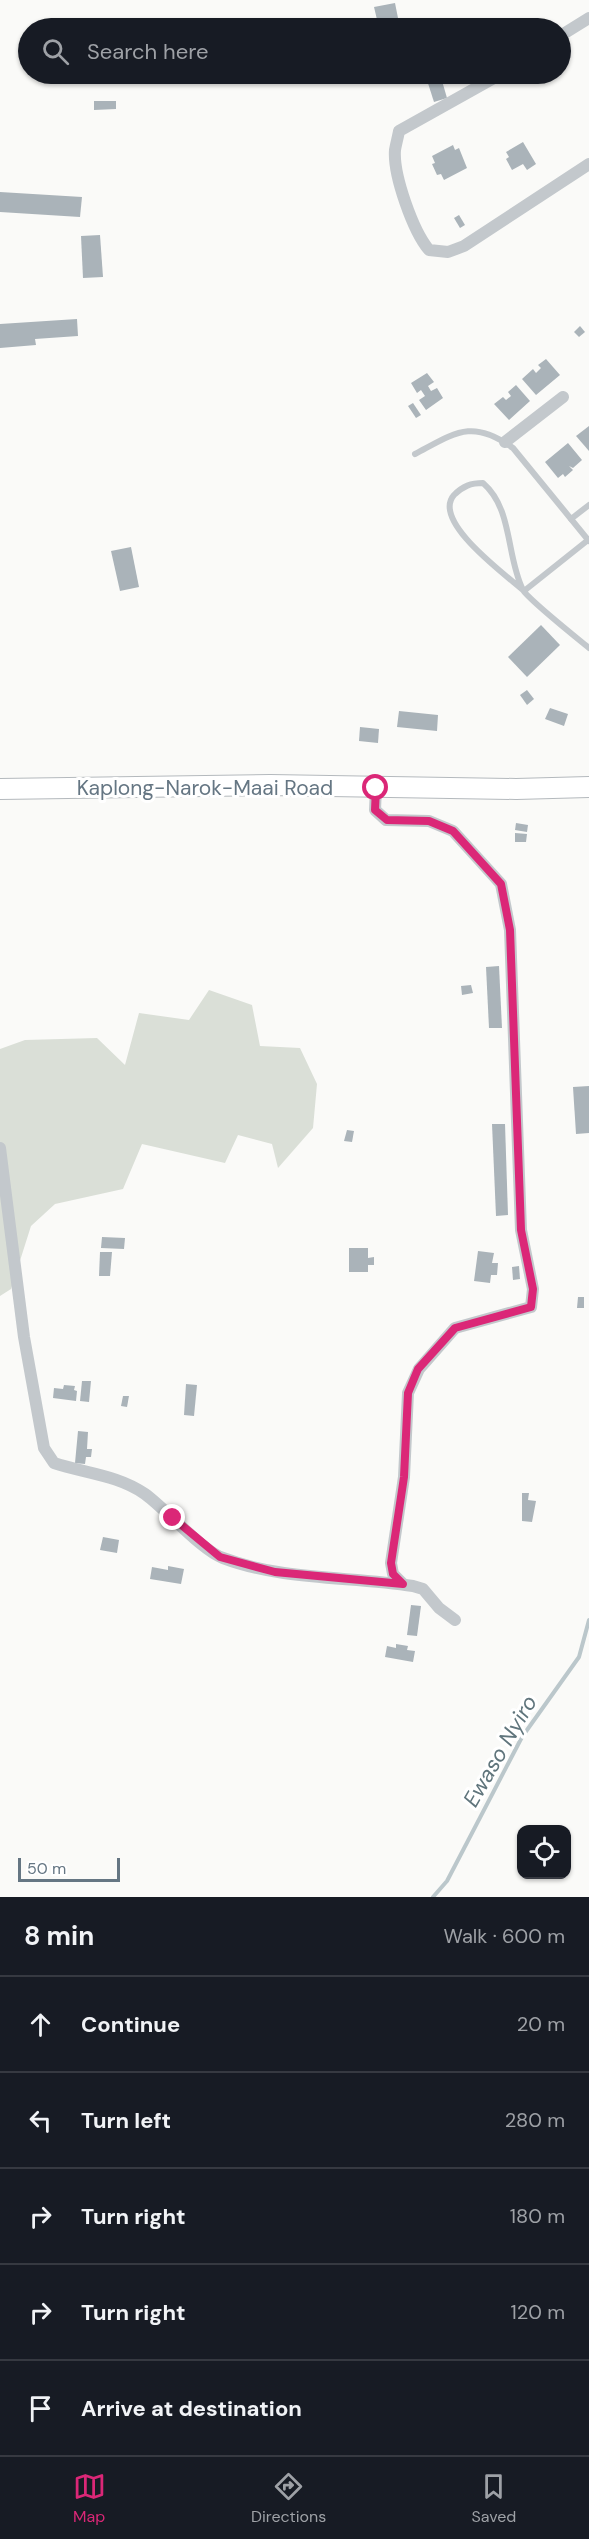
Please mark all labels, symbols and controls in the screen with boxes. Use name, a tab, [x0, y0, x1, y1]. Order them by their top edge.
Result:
search box	[18, 18, 571, 84]
icon: search	[39, 35, 72, 68]
text: Search here	[87, 37, 208, 66]
street label: Kaplong-Narok-Maai Road	[77, 774, 333, 802]
route start	[362, 774, 388, 800]
route end	[159, 1504, 185, 1530]
water label: Ewaso Nyiro	[456, 1690, 544, 1812]
map controls	[517, 1825, 571, 1879]
button: locate	[517, 1825, 571, 1879]
scale bar	[18, 1855, 120, 1882]
text: 50 m	[27, 1858, 66, 1879]
text: 8 min	[24, 1919, 94, 1953]
text: Walk · 600 m	[444, 1923, 565, 1949]
icon: ahead	[24, 2008, 57, 2041]
text: Continue	[81, 2010, 180, 2039]
text: 20 m	[517, 2011, 565, 2037]
icon: left	[24, 2104, 57, 2137]
text: Turn left	[81, 2106, 171, 2135]
text: 280 m	[505, 2107, 565, 2133]
icon: right	[24, 2200, 57, 2233]
text: Turn right	[81, 2202, 186, 2231]
text: 180 m	[510, 2203, 565, 2229]
icon: right	[24, 2296, 57, 2329]
text: Turn right	[81, 2298, 186, 2327]
text: 120 m	[511, 2299, 565, 2325]
icon: arrive	[24, 2392, 57, 2425]
text: Arrive at destination	[81, 2394, 302, 2423]
tab: Map	[73, 2470, 106, 2527]
tab: Directions	[251, 2470, 326, 2527]
tab: Saved	[472, 2470, 516, 2527]

